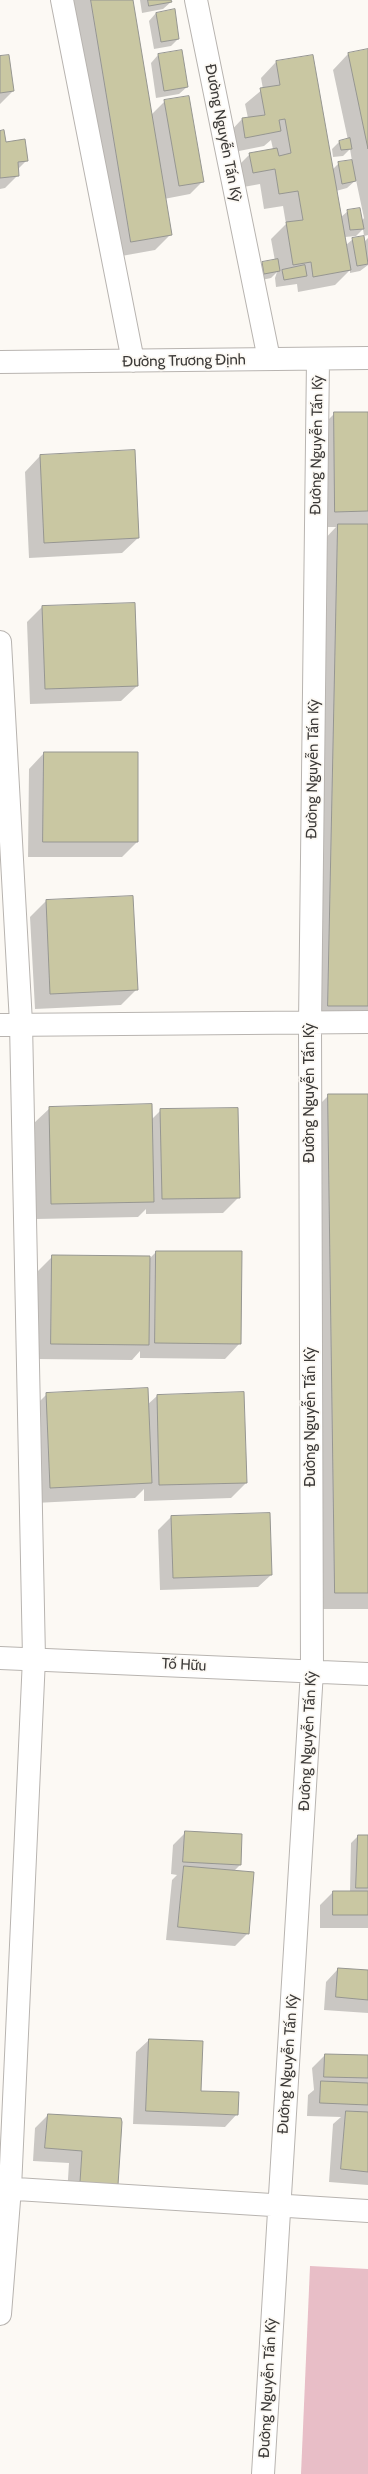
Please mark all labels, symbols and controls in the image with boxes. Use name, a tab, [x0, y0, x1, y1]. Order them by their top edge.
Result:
street label: Đường Nguyễn Tấn Kỳ	[201, 63, 245, 203]
street label: Đường Trương Định	[122, 351, 246, 371]
street label: Đường Nguyễn Tấn Kỳ	[307, 375, 327, 515]
street label: Đường Nguyễn Tấn Kỳ	[303, 699, 323, 839]
street label: Đường Nguyễn Tấn Kỳ	[301, 1023, 319, 1163]
street label: Đường Nguyễn Tấn Kỳ	[302, 1347, 320, 1487]
street label: Tố Hữu	[161, 1655, 207, 1675]
street label: Đường Nguyễn Tấn Kỳ	[295, 1671, 321, 1811]
street label: Đường Nguyễn Tấn Kỳ	[274, 1994, 302, 2134]
street label: Đường Nguyễn Tấn Kỳ	[255, 2318, 281, 2458]

